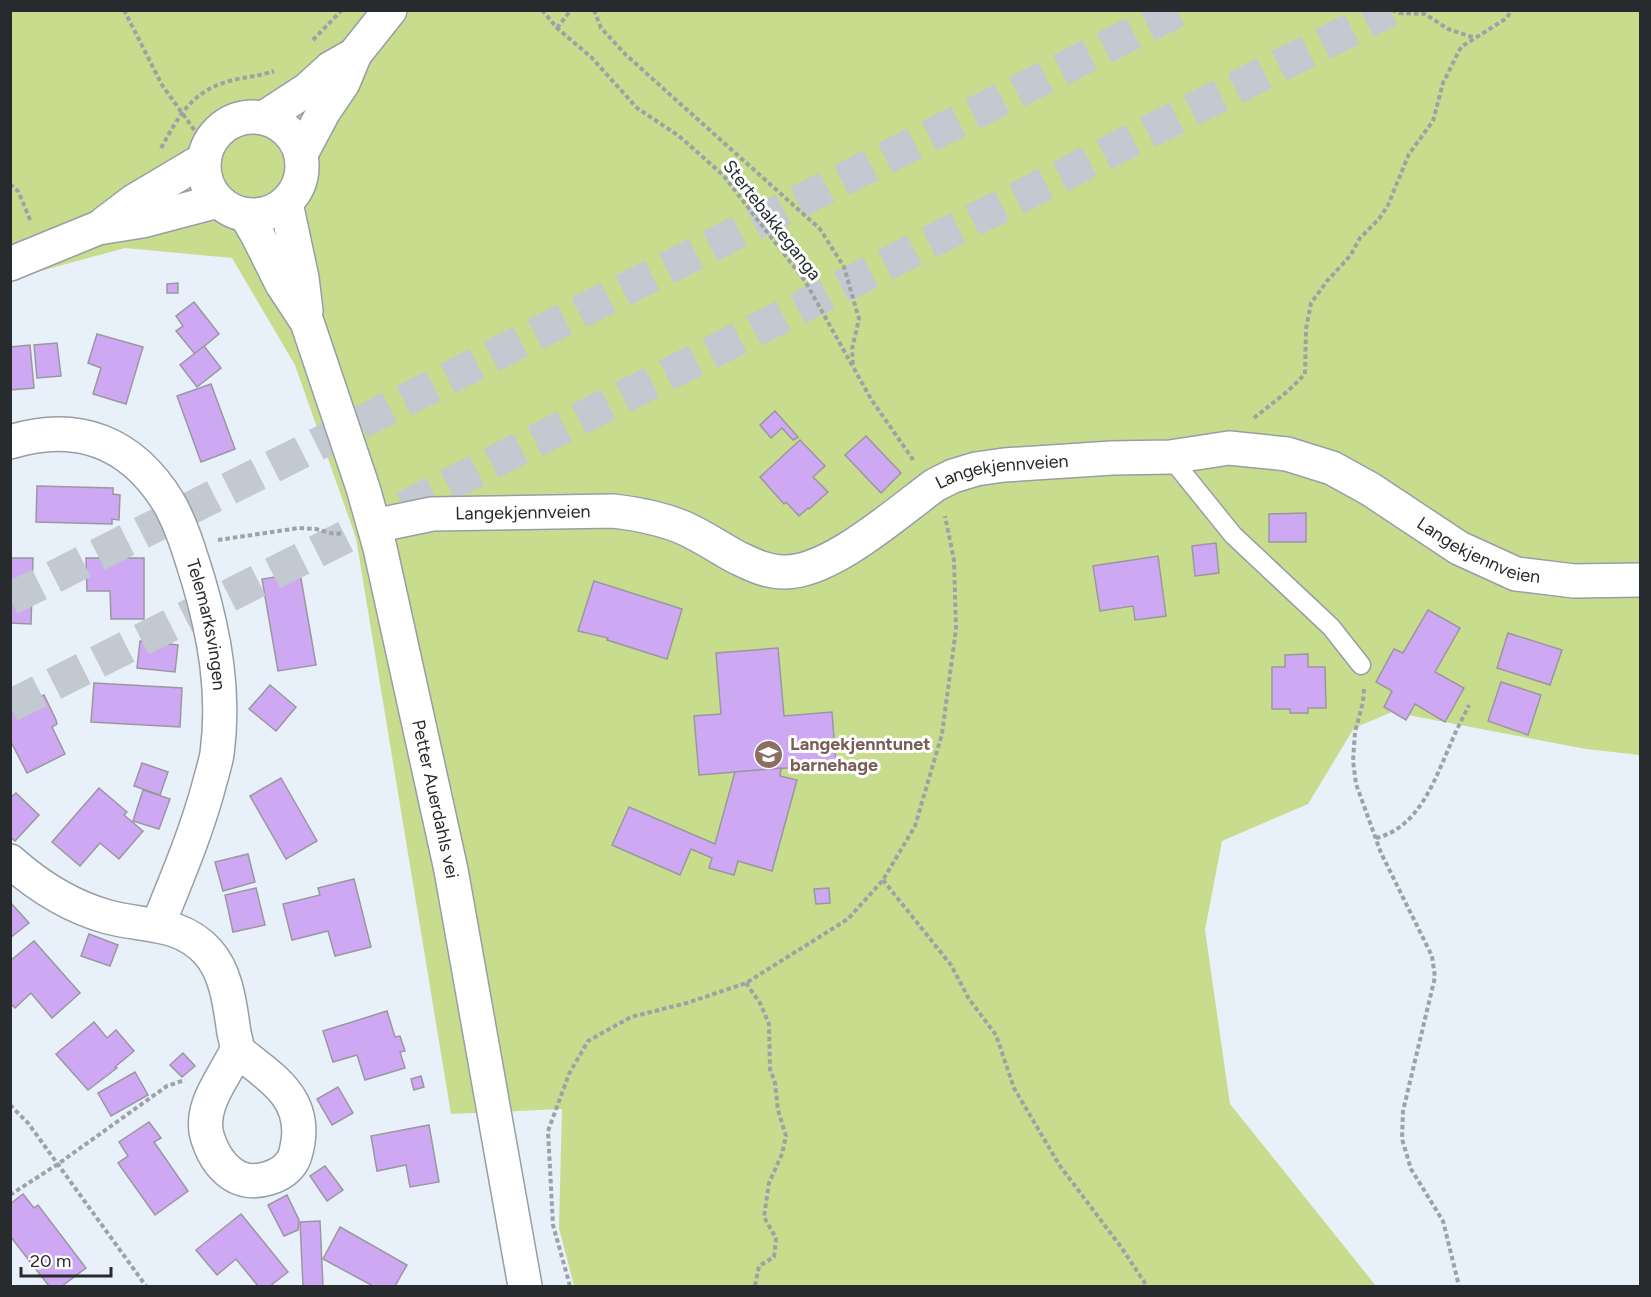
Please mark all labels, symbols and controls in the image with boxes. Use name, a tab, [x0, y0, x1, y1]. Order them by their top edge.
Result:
street label: Stertebakkeganga	[718, 155, 826, 285]
street label: Langekjennveien	[932, 450, 1069, 494]
street label: Langekjennveien	[455, 500, 591, 525]
street label: Langekjennveien	[1413, 512, 1542, 588]
street label: Telemarksvingen	[181, 556, 230, 691]
street label: Petter Auerdahls vei	[407, 718, 463, 880]
place label: Langekjenntunet barnehage	[790, 733, 931, 776]
school or university icon: Langekjenntunet barnehage	[753, 738, 785, 770]
scale bar	[21, 1240, 111, 1278]
text: 20 m	[30, 1250, 71, 1272]

